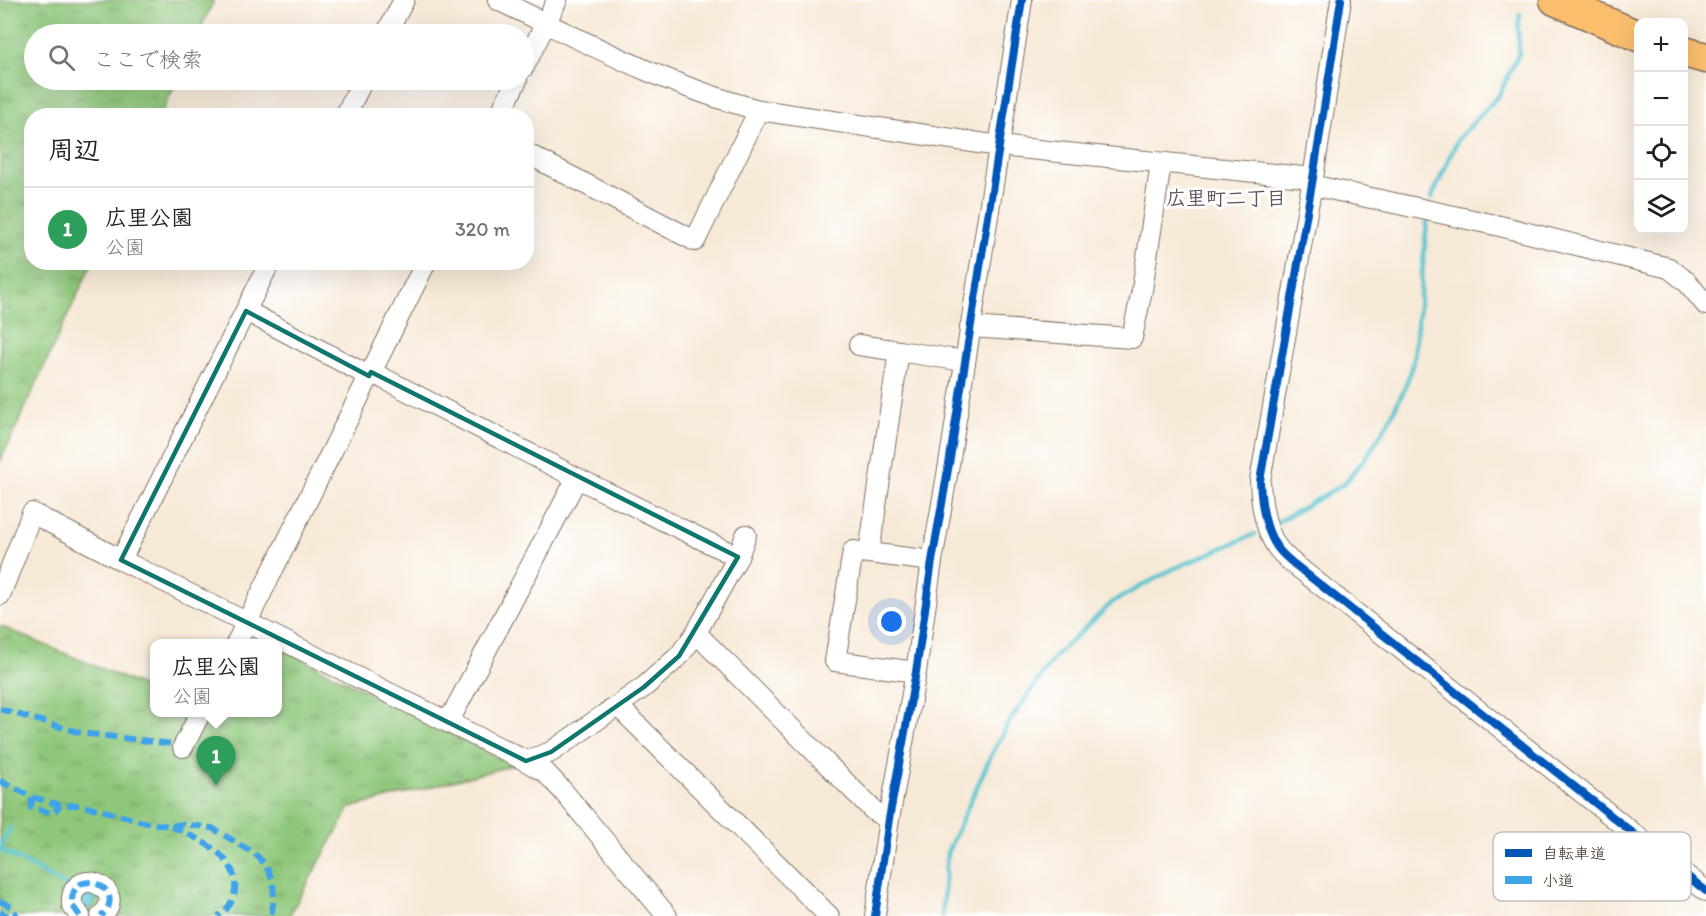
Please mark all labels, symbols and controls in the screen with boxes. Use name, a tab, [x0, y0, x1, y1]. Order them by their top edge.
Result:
map controls	[1634, 18, 1688, 234]
button: +	[1634, 18, 1688, 72]
search box	[24, 24, 534, 90]
icon: search	[45, 41, 78, 74]
text: ここで検索	[93, 46, 203, 73]
button: −	[1634, 72, 1688, 126]
button: locate	[1634, 126, 1688, 180]
text: 周辺	[48, 134, 100, 166]
button: layers	[1634, 180, 1688, 234]
district label: 広里町二丁目	[1166, 186, 1286, 210]
text: 広里公園	[105, 204, 193, 231]
text: 1	[63, 217, 72, 241]
text: 320 m	[455, 217, 510, 241]
text: 公園	[105, 235, 145, 259]
your location	[877, 607, 906, 636]
popup	[150, 639, 282, 717]
text: 広里公園	[172, 653, 260, 680]
text: 公園	[172, 684, 212, 708]
pin: 1	[196, 736, 236, 786]
legend	[1493, 832, 1691, 901]
text: 自転車道	[1542, 844, 1606, 863]
text: 小道	[1542, 871, 1574, 890]

